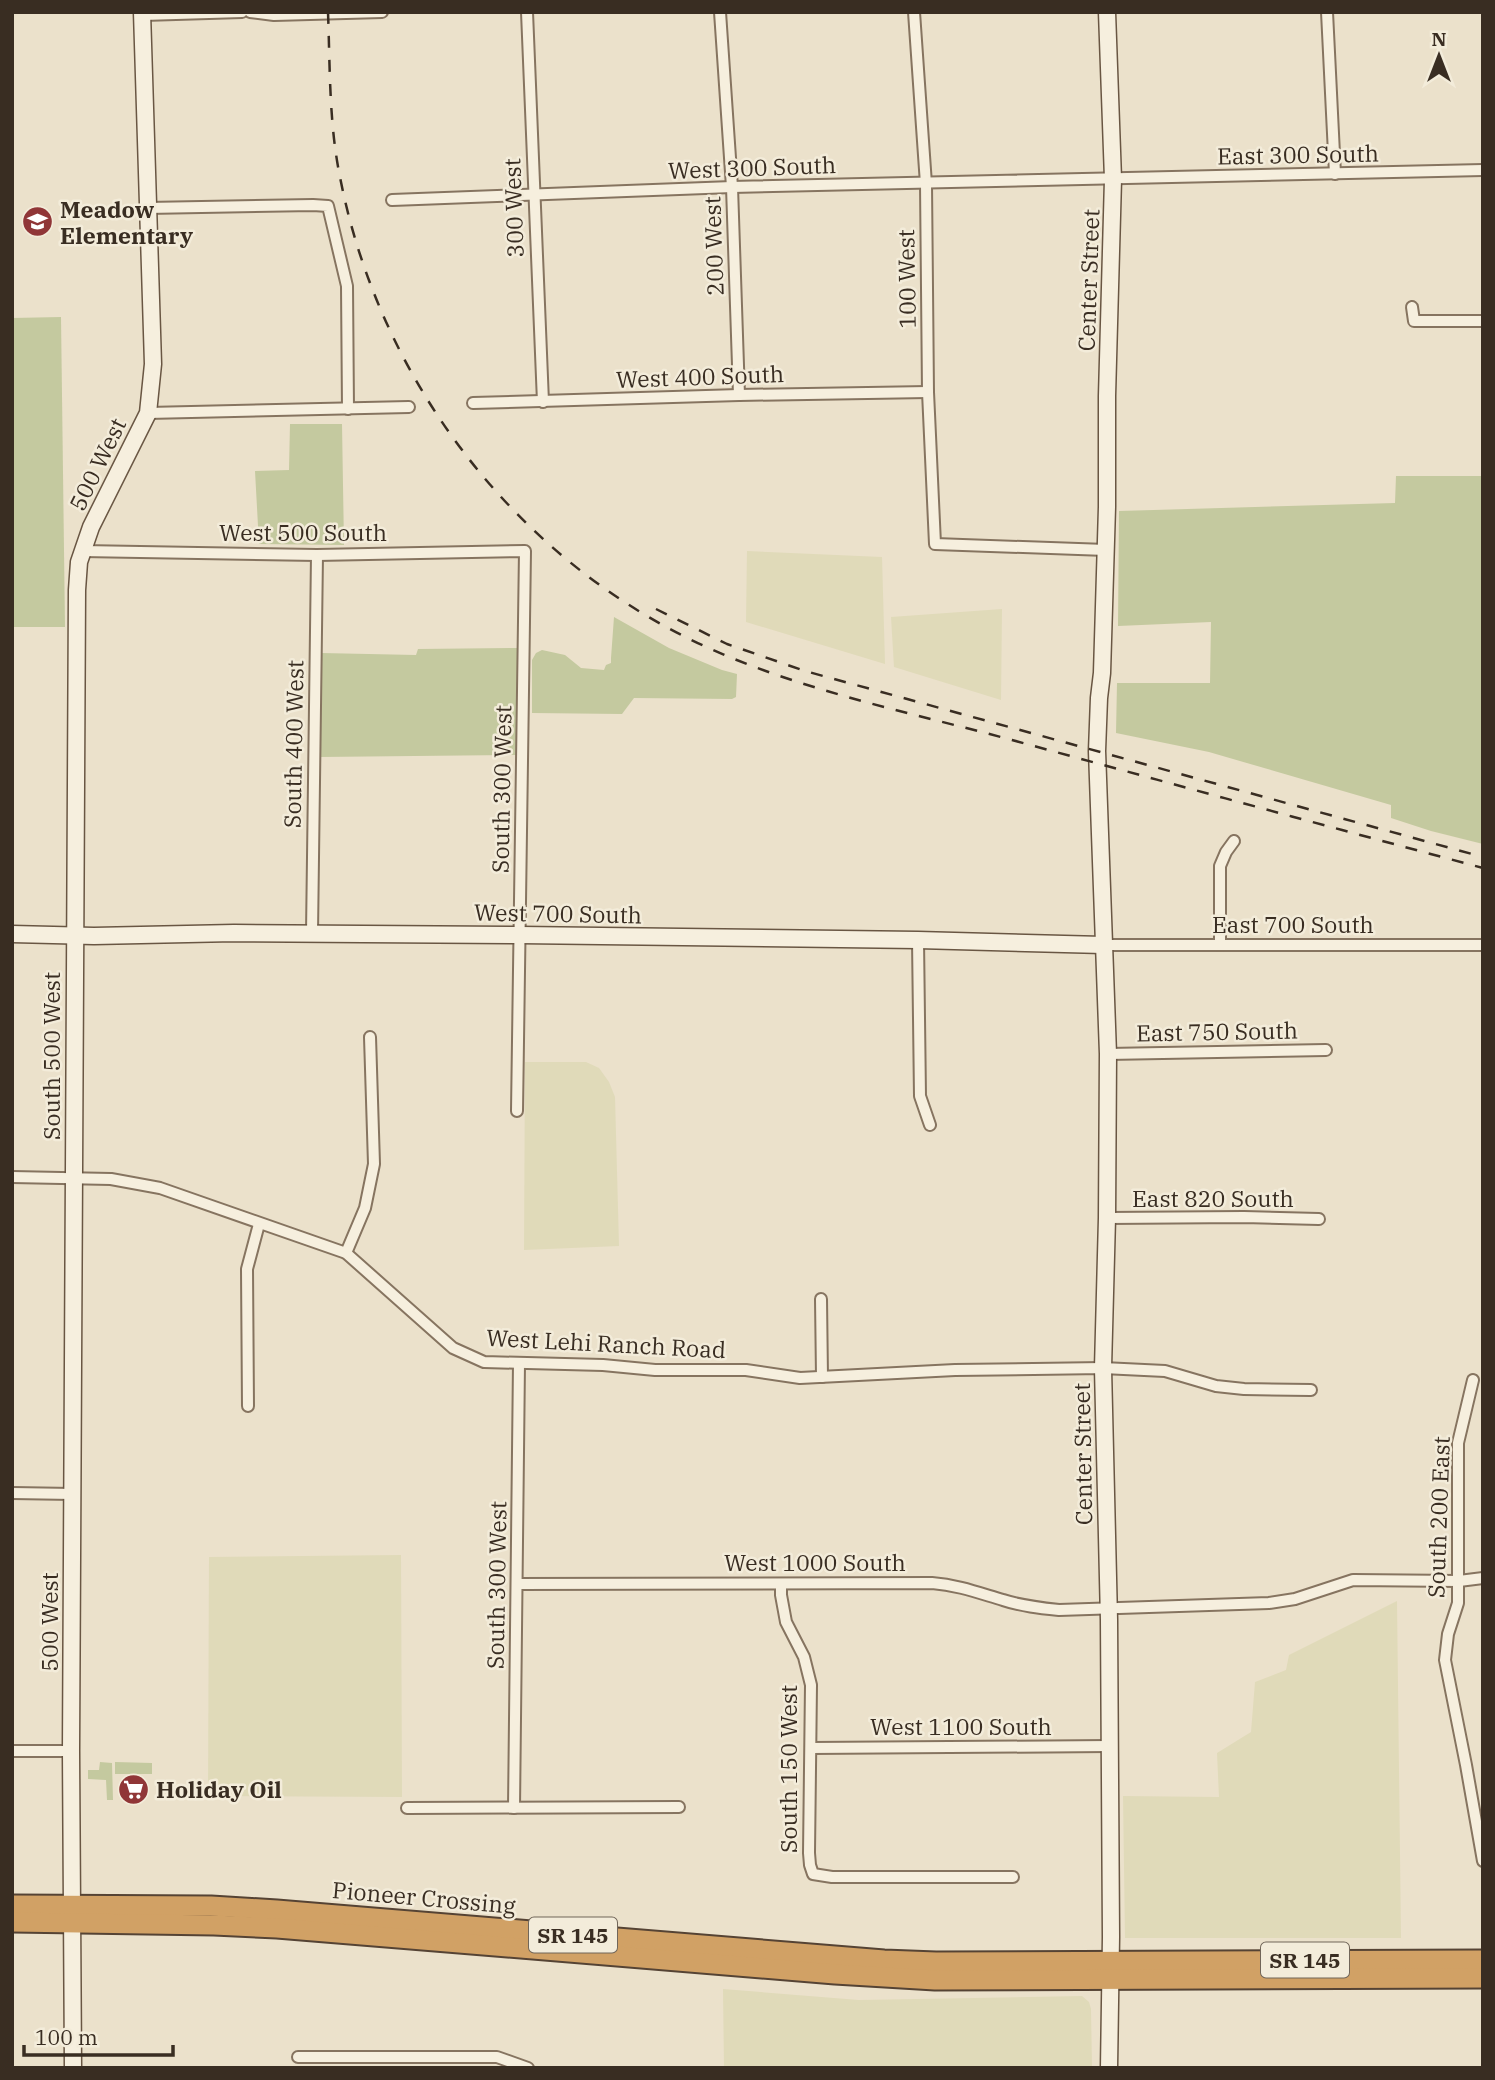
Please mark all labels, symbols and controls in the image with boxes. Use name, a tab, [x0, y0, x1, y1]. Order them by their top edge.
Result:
north arrow	[1404, 21, 1474, 91]
text: N	[1431, 27, 1447, 51]
street label: East 300 South	[1217, 138, 1379, 170]
street label: West 300 South	[668, 149, 836, 185]
street label: 300 West	[496, 158, 530, 258]
place label: Meadow Elementary	[60, 194, 193, 250]
street label: 200 West	[696, 196, 730, 296]
school or university icon: Meadow Elementary	[20, 205, 54, 239]
street label: Center Street	[1071, 208, 1105, 352]
street label: 100 West	[890, 229, 922, 329]
street label: West 400 South	[616, 358, 784, 394]
street label: 500 West	[62, 413, 132, 515]
street label: West 500 South	[219, 517, 387, 547]
street label: South 400 West	[277, 660, 309, 828]
street label: South 300 West	[485, 705, 517, 873]
street label: West 700 South	[474, 897, 642, 929]
street label: East 700 South	[1212, 909, 1374, 939]
street label: South 500 West	[36, 972, 66, 1140]
street label: East 750 South	[1136, 1015, 1298, 1047]
street label: East 820 South	[1132, 1183, 1294, 1213]
street label: West Lehi Ranch Road	[485, 1322, 727, 1364]
street label: Center Street	[1066, 1383, 1098, 1525]
street label: South 200 East	[1420, 1436, 1456, 1598]
street label: South 300 West	[480, 1501, 512, 1669]
street label: West 1000 South	[724, 1547, 906, 1577]
street label: 500 West	[34, 1572, 64, 1672]
street label: South 150 West	[773, 1685, 803, 1853]
street label: West 1100 South	[870, 1711, 1052, 1741]
supermarket icon: Holiday Oil	[116, 1772, 150, 1806]
place label: Holiday Oil	[156, 1774, 282, 1804]
street label: Pioneer Crossing	[331, 1874, 517, 1920]
road number: SR 145	[529, 1918, 617, 1952]
road number: SR 145	[1261, 1942, 1349, 1978]
scale bar	[24, 2014, 173, 2058]
text: 100 m	[35, 2023, 98, 2051]

